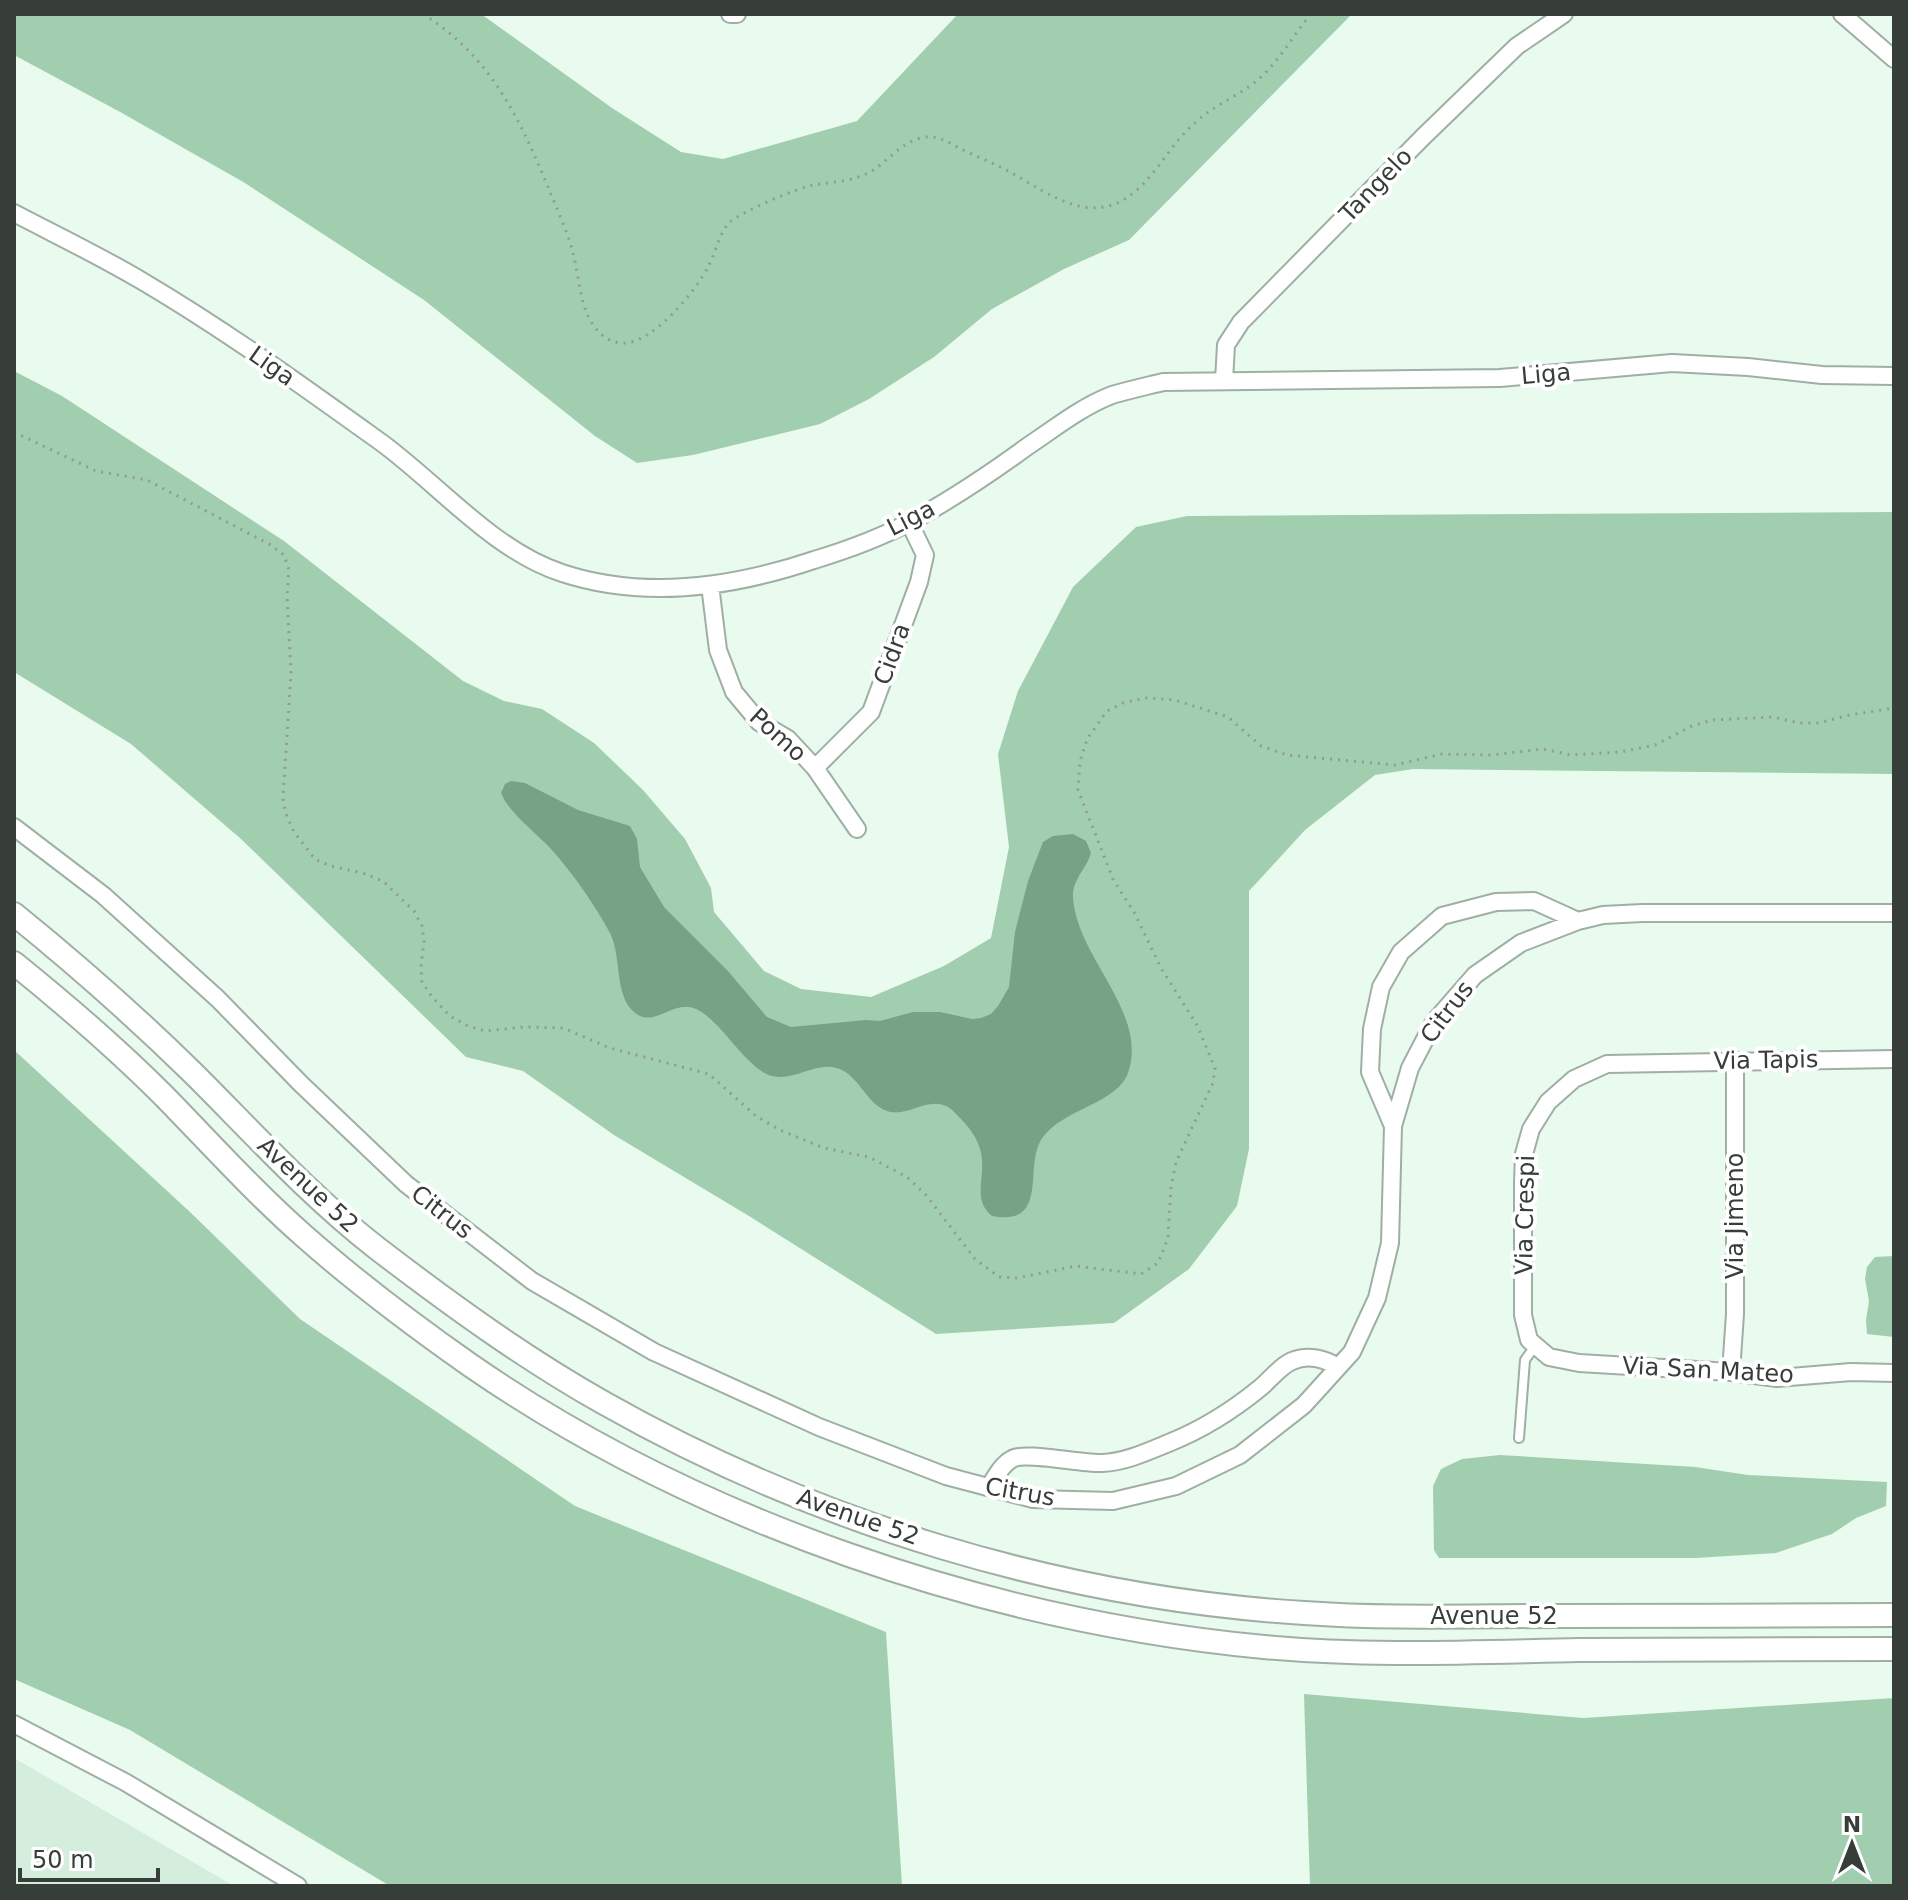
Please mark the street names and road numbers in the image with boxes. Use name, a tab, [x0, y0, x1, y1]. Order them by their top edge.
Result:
street label: Tangelo	[1333, 142, 1418, 229]
street label: Liga	[243, 340, 301, 392]
street label: Liga	[1520, 358, 1572, 390]
street label: Liga	[882, 494, 940, 542]
street label: Cidra	[868, 620, 916, 688]
street label: Pomo	[744, 702, 812, 768]
street label: Citrus	[1415, 975, 1479, 1049]
street label: Via Tapis	[1713, 1045, 1819, 1075]
street label: Avenue 52	[252, 1131, 364, 1239]
street label: Via Jimeno	[1721, 1153, 1749, 1279]
street label: Via Crespi	[1510, 1155, 1540, 1275]
street label: Citrus	[406, 1179, 478, 1245]
street label: Via San Mateo	[1621, 1352, 1795, 1388]
street label: Citrus	[983, 1472, 1057, 1512]
street label: Avenue 52	[793, 1483, 923, 1551]
street label: Avenue 52	[1430, 1602, 1558, 1630]

